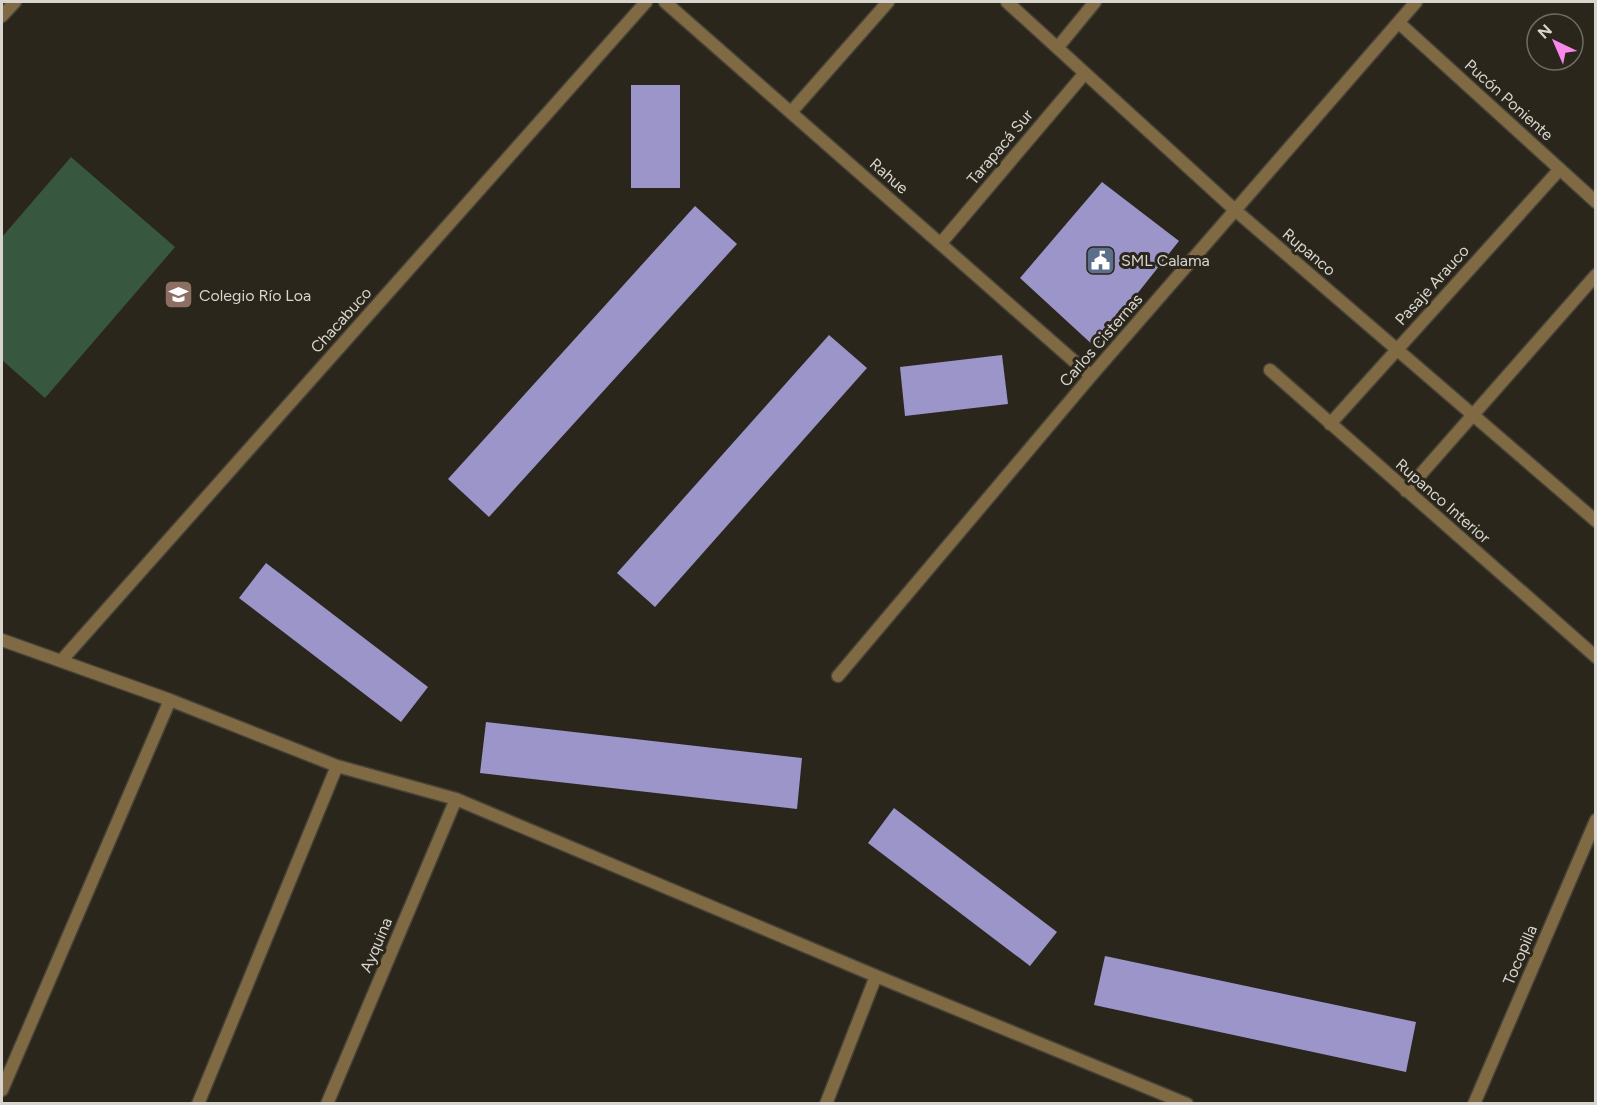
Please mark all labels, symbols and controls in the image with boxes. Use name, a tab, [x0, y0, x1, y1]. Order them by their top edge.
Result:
north arrow	[1525, 12, 1585, 72]
text: N	[1534, 20, 1556, 43]
street label: Pucón Poniente	[1461, 55, 1557, 145]
street label: Tarapacá Sur	[963, 105, 1037, 188]
street label: Rahue	[866, 154, 912, 198]
street label: Rupanco	[1279, 224, 1339, 280]
street label: Pasaje Arauco	[1391, 241, 1473, 329]
public building icon: SML Calama	[1084, 244, 1116, 276]
place label: SML Calama	[1121, 251, 1210, 270]
school or university icon: Colegio Río Loa	[162, 279, 194, 311]
street label: Chacabuco	[307, 283, 375, 357]
place label: Colegio Río Loa	[199, 286, 311, 305]
street label: Carlos Cisternas	[1056, 290, 1146, 390]
street label: Rupanco Interior	[1392, 455, 1495, 548]
street label: Ayquina	[356, 915, 396, 975]
street label: Tocopilla	[1499, 922, 1541, 988]

